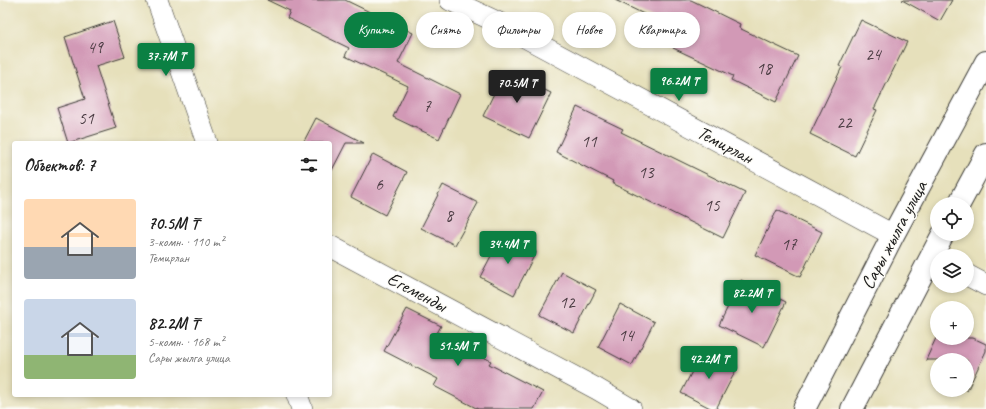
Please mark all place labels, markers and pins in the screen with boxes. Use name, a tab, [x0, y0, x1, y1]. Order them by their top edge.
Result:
pin: 37.7M ₸	[129, 43, 203, 77]
pin: 96.2M ₸	[642, 68, 716, 102]
pin: 70.5M ₸	[480, 70, 554, 104]
pin: 34.4M ₸	[471, 231, 545, 265]
pin: 82.2M ₸	[715, 280, 789, 314]
pin: 51.5M ₸	[421, 333, 495, 367]
pin: 42.2M ₸	[672, 346, 746, 380]

